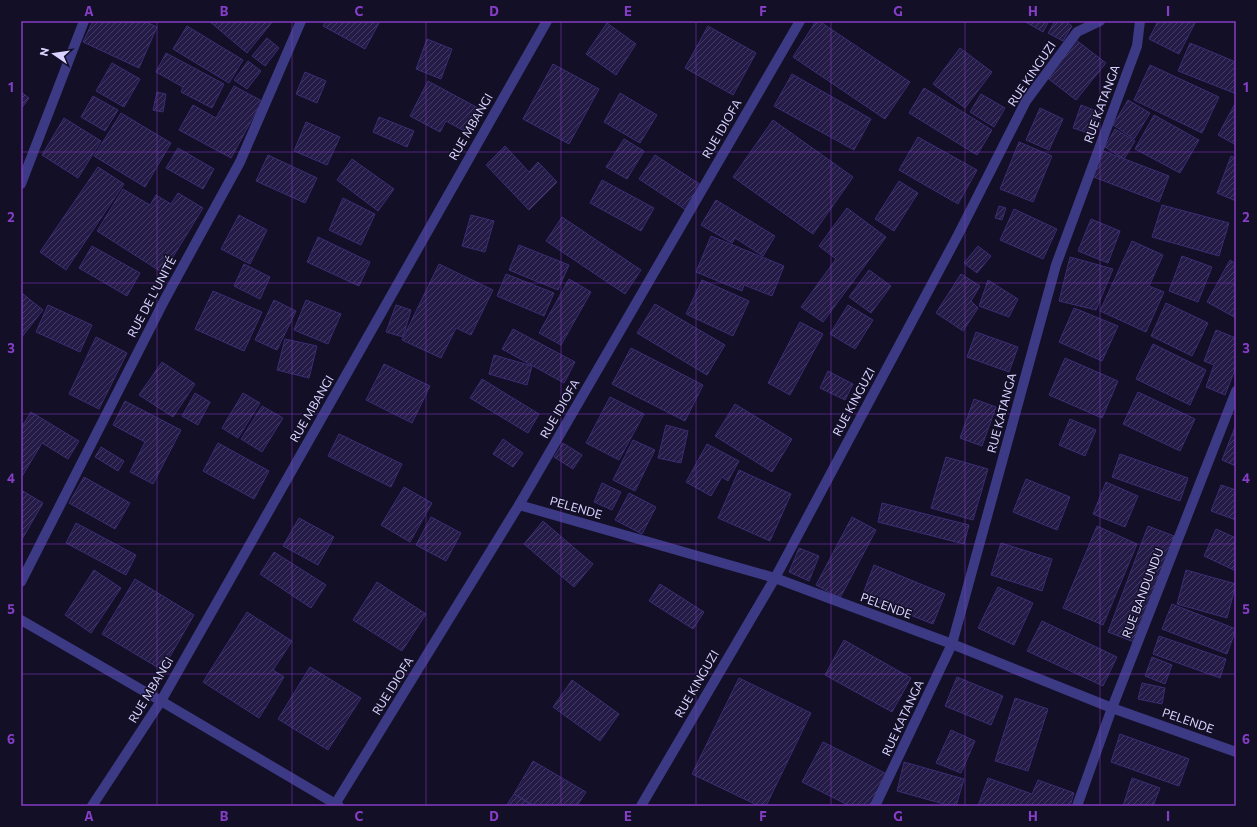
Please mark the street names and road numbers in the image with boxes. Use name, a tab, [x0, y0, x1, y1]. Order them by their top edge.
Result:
street label: RUE KINGUZI	[1004, 38, 1058, 109]
street label: RUE KATANGA	[1080, 63, 1122, 145]
street label: RUE MBANGI	[445, 91, 495, 162]
street label: RUE IDIOFA	[699, 96, 744, 161]
street label: RUE DE L'UNITÉ	[124, 254, 178, 339]
street label: RUE KINGUZI	[829, 365, 877, 438]
street label: RUE KATANGA	[984, 371, 1018, 454]
street label: RUE MBANGI	[286, 373, 336, 444]
street label: RUE IDIOFA	[537, 376, 582, 441]
street label: PELENDE	[549, 493, 604, 521]
street label: RUE BANDUNDU	[1118, 546, 1166, 640]
street label: PELENDE	[859, 589, 914, 621]
street label: RUE KINGUZI	[671, 647, 721, 720]
street label: RUE MBANGI	[125, 654, 175, 725]
street label: RUE IDIOFA	[369, 654, 416, 717]
street label: RUE KATANGA	[878, 677, 926, 758]
street label: PELENDE	[1161, 705, 1216, 735]

